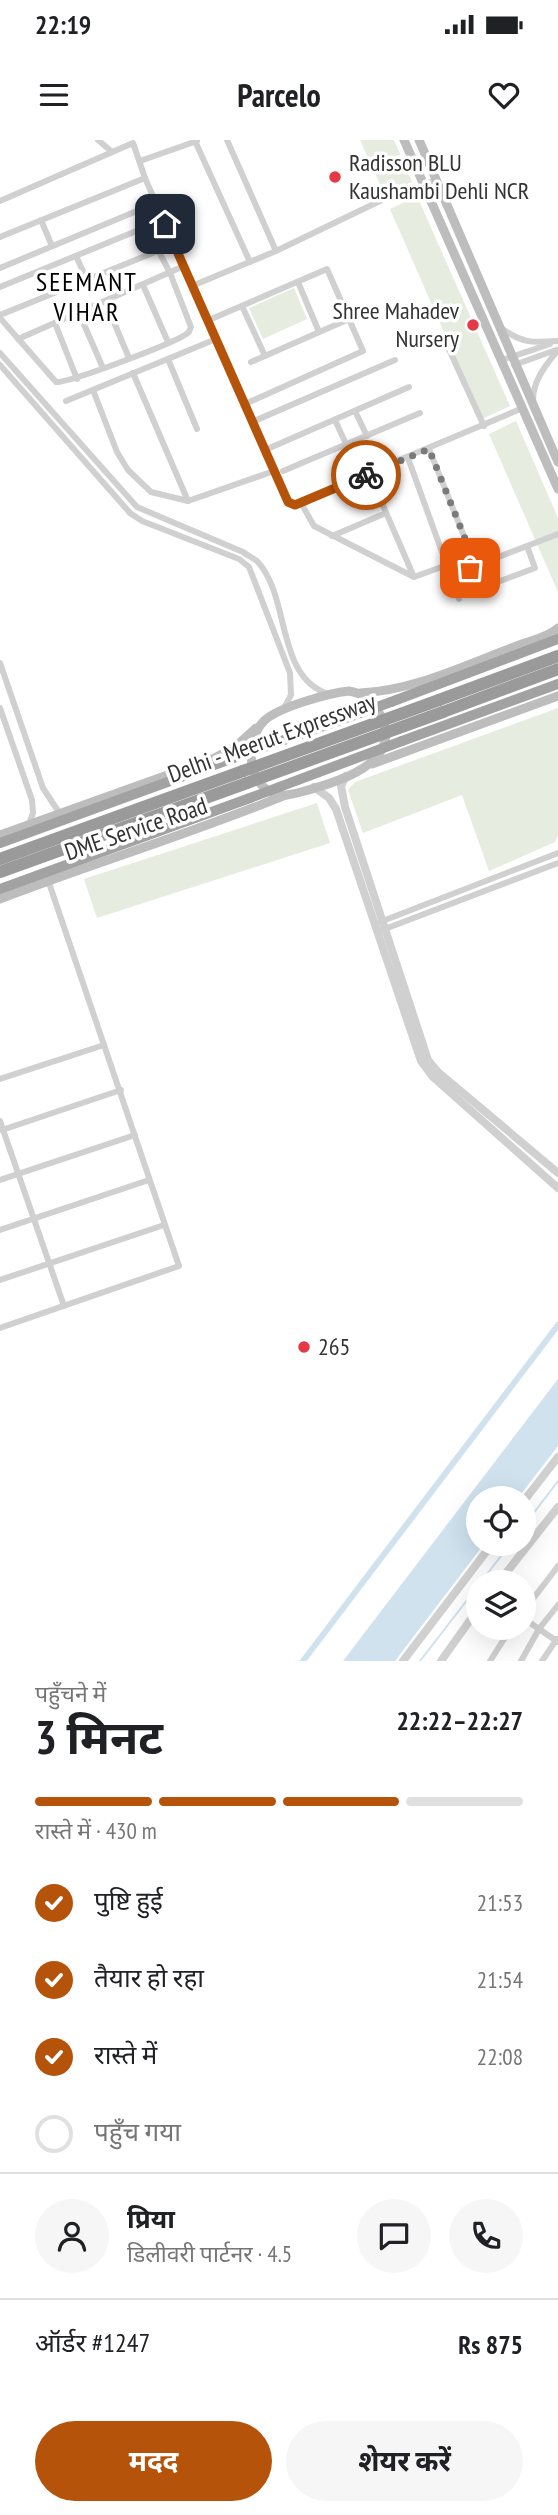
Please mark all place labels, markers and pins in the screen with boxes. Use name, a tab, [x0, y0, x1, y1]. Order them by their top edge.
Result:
place label: Radisson BLU Kaushambi Dehli NCR	[349, 147, 529, 206]
marker: Radisson BLU Kaushambi Dehli NCR	[327, 169, 343, 185]
pin	[135, 194, 195, 254]
place label: Shree Mahadev Nursery	[333, 295, 460, 354]
marker: Shree Mahadev Nursery	[465, 317, 481, 333]
pin	[440, 538, 500, 598]
place label: 265	[318, 1331, 350, 1362]
marker: 265	[296, 1339, 312, 1355]

